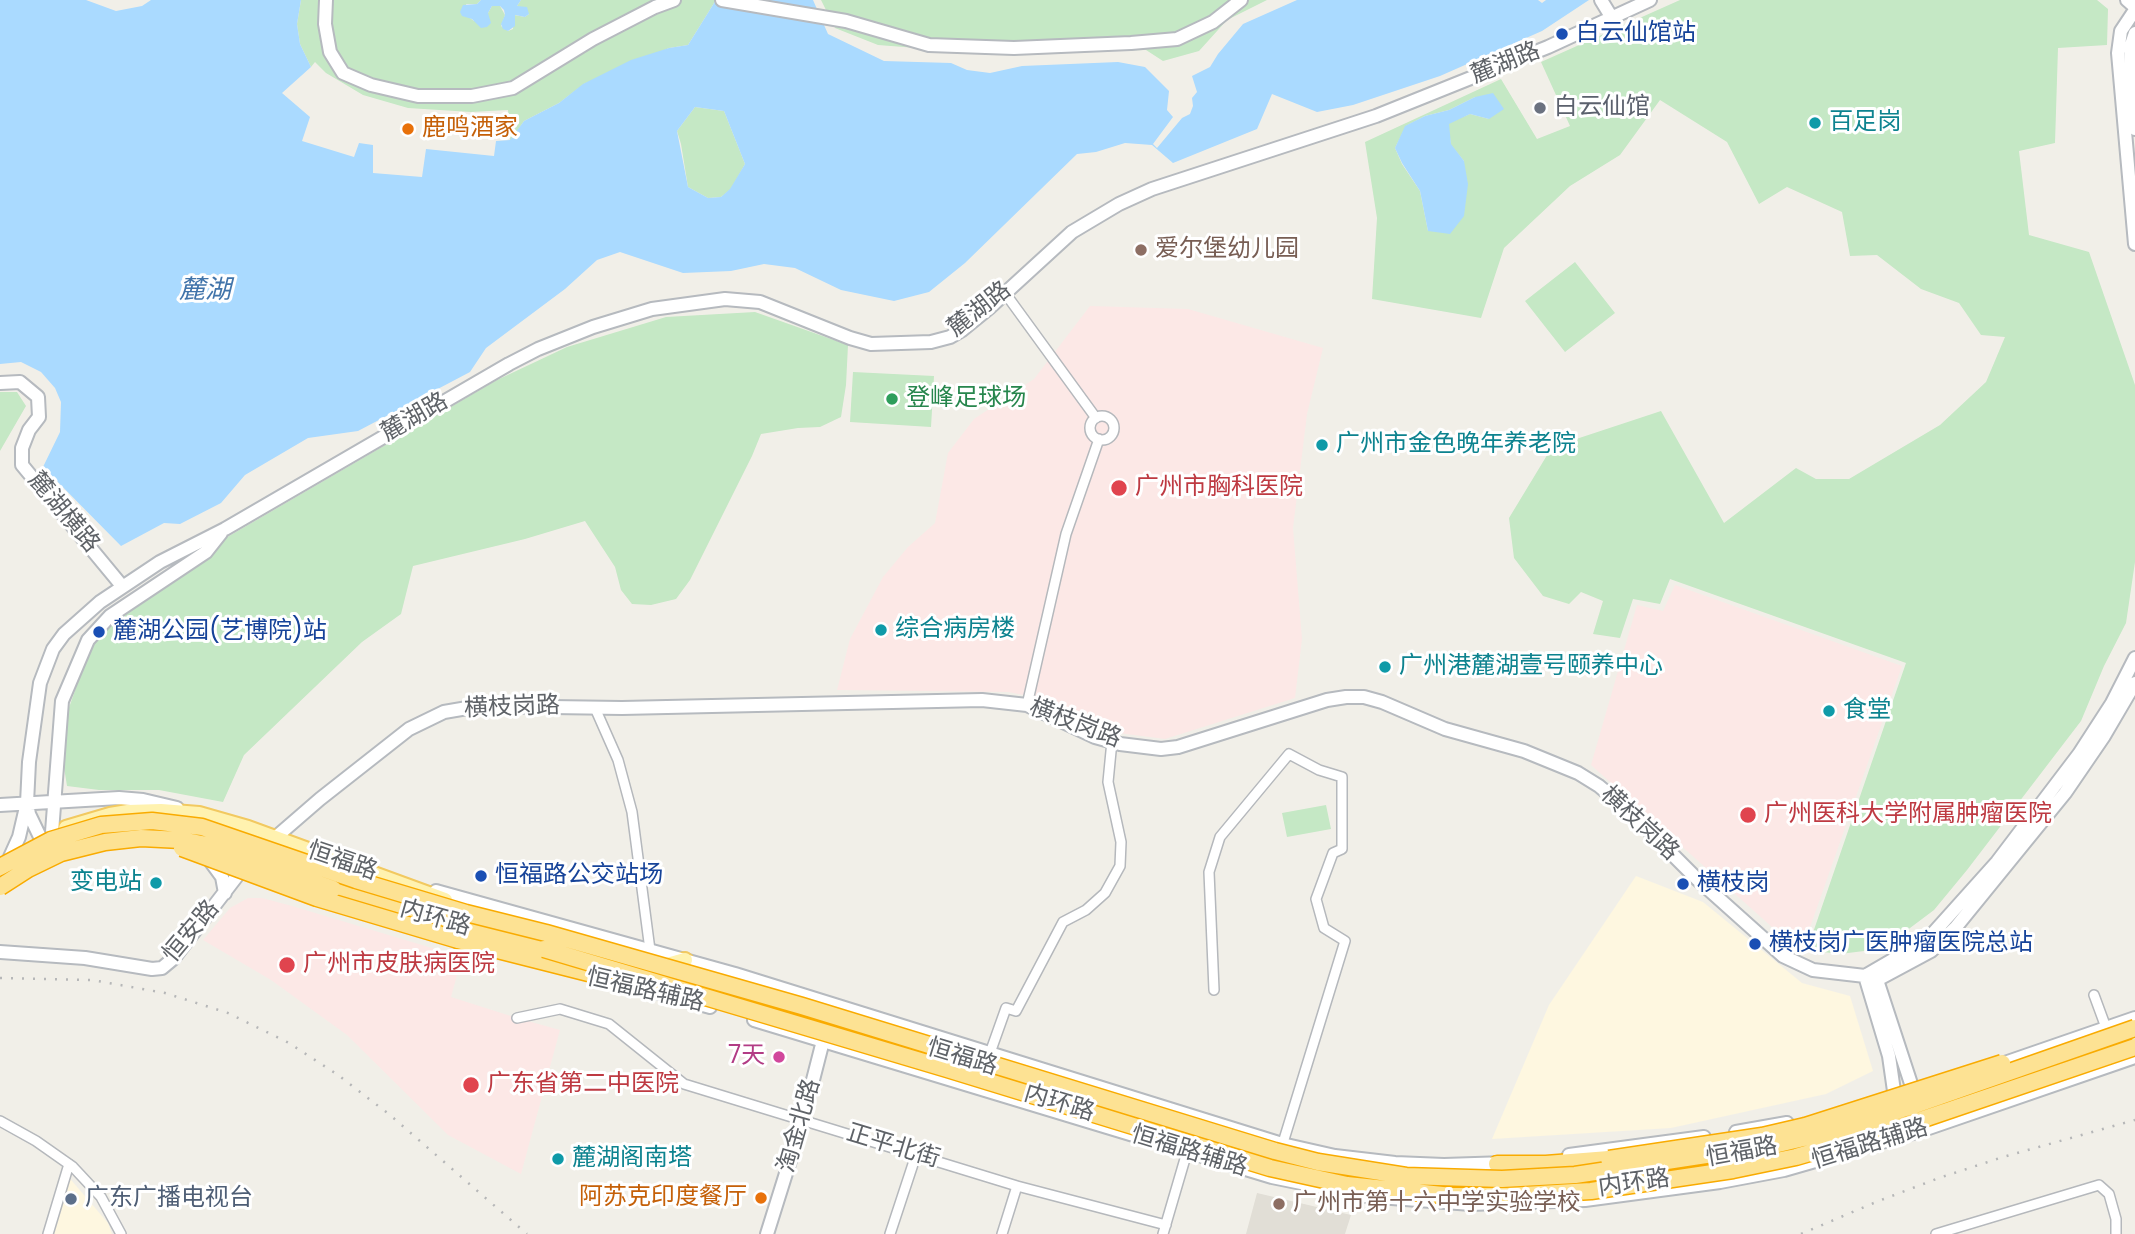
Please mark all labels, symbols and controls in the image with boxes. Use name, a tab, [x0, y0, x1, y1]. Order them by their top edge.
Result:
place label: 白云仙馆站	[1576, 20, 1696, 48]
marker: 白云仙馆站	[1554, 26, 1570, 42]
street label: 麓湖路	[1467, 37, 1545, 91]
place label: 白云仙馆	[1554, 94, 1650, 122]
marker: 白云仙馆	[1532, 100, 1548, 116]
place label: 百足岗	[1829, 109, 1901, 137]
place label: 鹿鸣酒家	[422, 115, 518, 143]
marker: 百足岗	[1807, 115, 1823, 131]
marker: 鹿鸣酒家	[400, 121, 416, 137]
place label: 爱尔堡幼儿园	[1155, 236, 1299, 264]
marker: 爱尔堡幼儿园	[1133, 242, 1149, 258]
water label: 麓湖	[179, 275, 231, 307]
street label: 麓湖路	[943, 276, 1017, 344]
place label: 登峰足球场	[906, 385, 1026, 413]
street label: 麓湖路	[377, 388, 453, 448]
marker: 登峰足球场	[884, 391, 900, 407]
place label: 广州市金色晚年养老院	[1336, 431, 1576, 459]
marker: 广州市金色晚年养老院	[1314, 437, 1330, 453]
street label: 麓湖横路	[21, 467, 105, 559]
place label: 广州市胸科医院	[1135, 474, 1303, 502]
marker: 广州市胸科医院	[1109, 478, 1129, 498]
place label: 综合病房楼	[895, 616, 1015, 644]
place label: 麓湖公园(艺博院)站	[113, 618, 327, 646]
marker: 综合病房楼	[873, 622, 889, 638]
marker: 麓湖公园(艺博院)站	[91, 624, 107, 640]
place label: 广州港麓湖壹号颐养中心	[1399, 653, 1663, 681]
marker: 广州港麓湖壹号颐养中心	[1377, 659, 1393, 675]
street label: 横枝岗路	[464, 692, 560, 724]
street label: 横枝岗路	[1025, 693, 1125, 755]
place label: 食堂	[1843, 697, 1891, 725]
marker: 食堂	[1821, 703, 1837, 719]
street label: 横枝岗路	[1594, 781, 1684, 867]
place label: 广州医科大学附属肿瘤医院	[1764, 801, 2052, 829]
marker: 广州医科大学附属肿瘤医院	[1738, 805, 1758, 825]
street label: 恒福路	[303, 837, 381, 887]
place label: 恒福路公交站场	[495, 862, 663, 890]
marker: 恒福路公交站场	[473, 868, 489, 884]
place label: 变电站	[70, 869, 142, 897]
place label: 横枝岗	[1697, 870, 1769, 898]
marker: 变电站	[148, 875, 164, 891]
marker: 横枝岗	[1675, 876, 1691, 892]
street label: 恒安路	[158, 895, 226, 969]
street label: 内环路	[396, 895, 474, 943]
place label: 横枝岗广医肿瘤医院总站	[1769, 930, 2033, 958]
marker: 横枝岗广医肿瘤医院总站	[1747, 936, 1763, 952]
place label: 广州市皮肤病医院	[303, 951, 495, 979]
marker: 广州市皮肤病医院	[277, 955, 297, 975]
street label: 恒福路辅路	[583, 963, 707, 1019]
street label: 恒福路	[923, 1034, 1001, 1082]
place label: 7天	[728, 1043, 765, 1071]
marker: 7天	[771, 1049, 787, 1065]
place label: 广东省第二中医院	[487, 1071, 679, 1099]
marker: 广东省第二中医院	[461, 1075, 481, 1095]
street label: 淘金北路	[773, 1076, 827, 1176]
street label: 内环路	[1020, 1080, 1098, 1128]
street label: 恒福路辅路	[1808, 1114, 1932, 1176]
street label: 正平北街	[843, 1119, 943, 1175]
street label: 恒福路辅路	[1127, 1121, 1251, 1183]
street label: 恒福路	[1704, 1133, 1780, 1173]
place label: 麓湖阁南塔	[572, 1145, 692, 1173]
marker: 麓湖阁南塔	[550, 1151, 566, 1167]
street label: 内环路	[1596, 1165, 1672, 1203]
place label: 阿苏克印度餐厅	[579, 1184, 747, 1212]
place label: 广东广播电视台	[85, 1185, 253, 1213]
marker: 阿苏克印度餐厅	[753, 1190, 769, 1206]
place label: 广州市第十六中学实验学校	[1293, 1190, 1581, 1218]
marker: 广东广播电视台	[63, 1191, 79, 1207]
marker: 广州市第十六中学实验学校	[1271, 1196, 1287, 1212]

